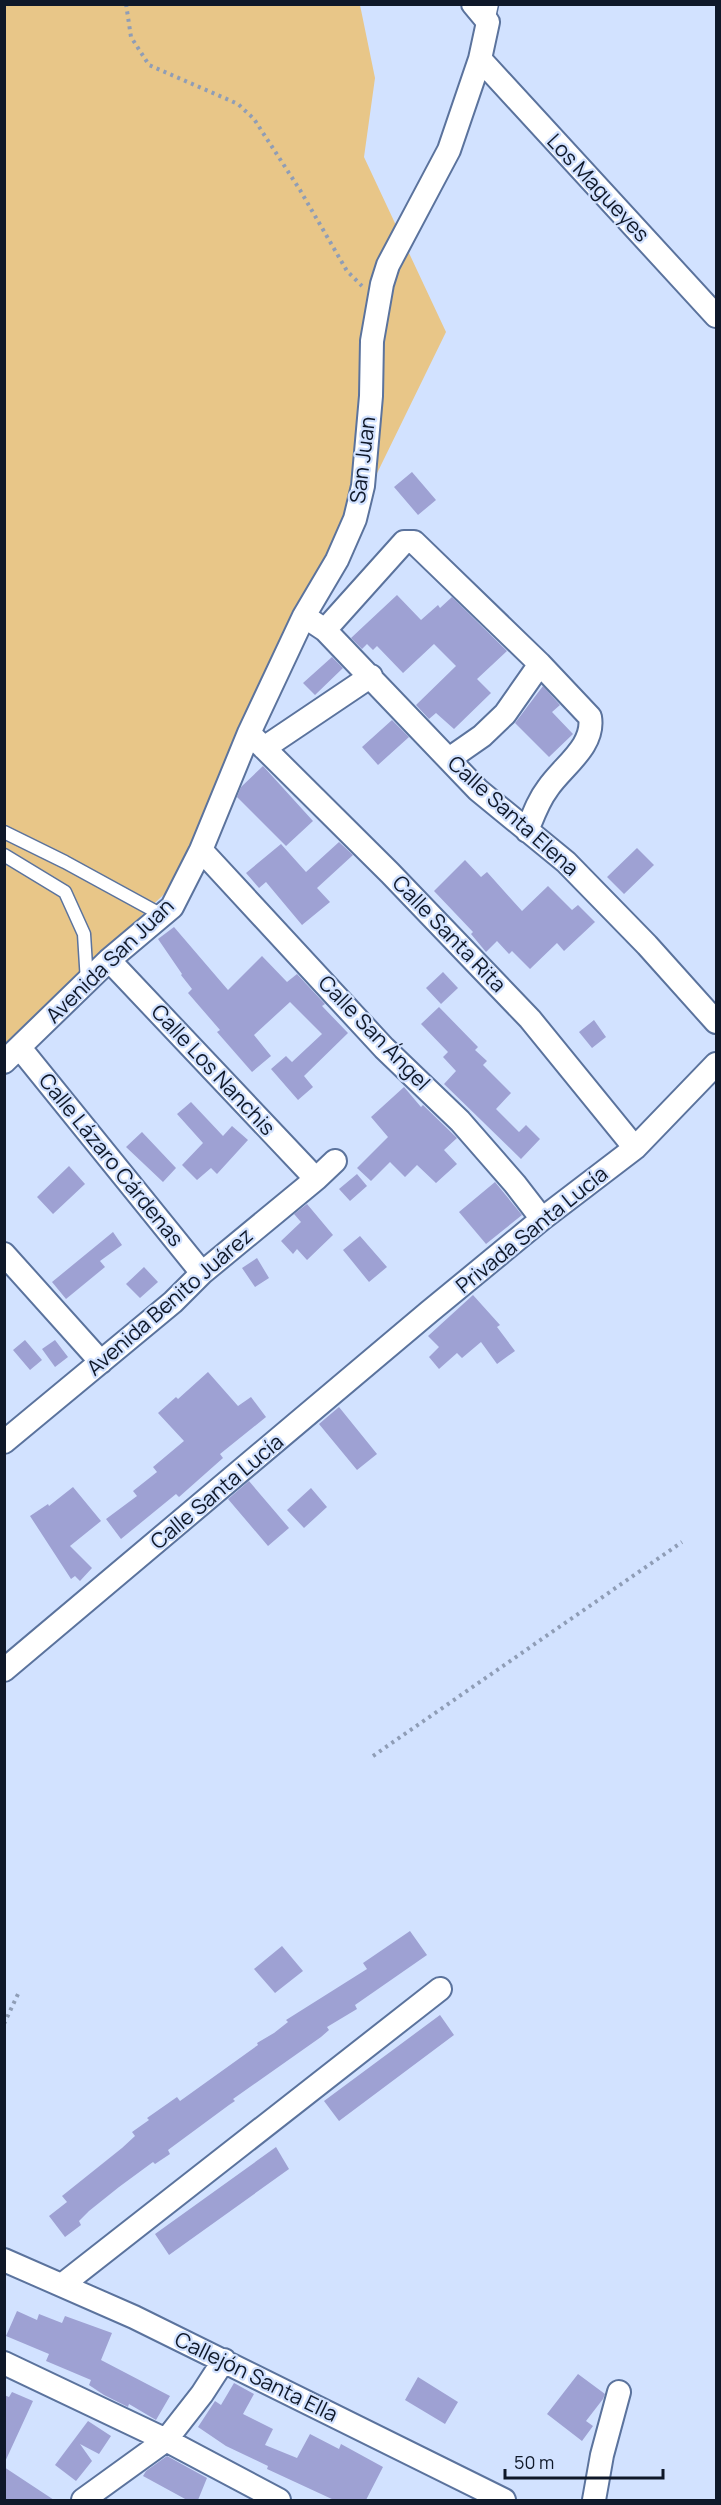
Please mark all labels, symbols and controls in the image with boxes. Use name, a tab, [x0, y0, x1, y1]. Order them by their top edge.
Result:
street label: Los Magueyes	[541, 127, 656, 248]
street label: San Juan	[343, 415, 381, 505]
street label: Calle Santa Elena	[442, 749, 585, 882]
street label: Calle Santa Rita	[387, 869, 513, 998]
street label: Avenida San Juan	[39, 892, 179, 1029]
street label: Calle San Ángel	[313, 969, 437, 1096]
street label: Calle Los Nanchis	[146, 998, 282, 1141]
street label: Calle Lázaro Cárdenas	[33, 1067, 190, 1252]
street label: Privada Santa Lucía	[450, 1159, 613, 1299]
street label: Avenida Benito Juárez	[80, 1221, 258, 1381]
street label: Calle Santa Lucía	[144, 1427, 289, 1555]
street label: Callejón Santa Ella	[170, 2325, 343, 2428]
scale bar	[505, 2442, 662, 2480]
text: 50 m	[514, 2450, 554, 2474]

